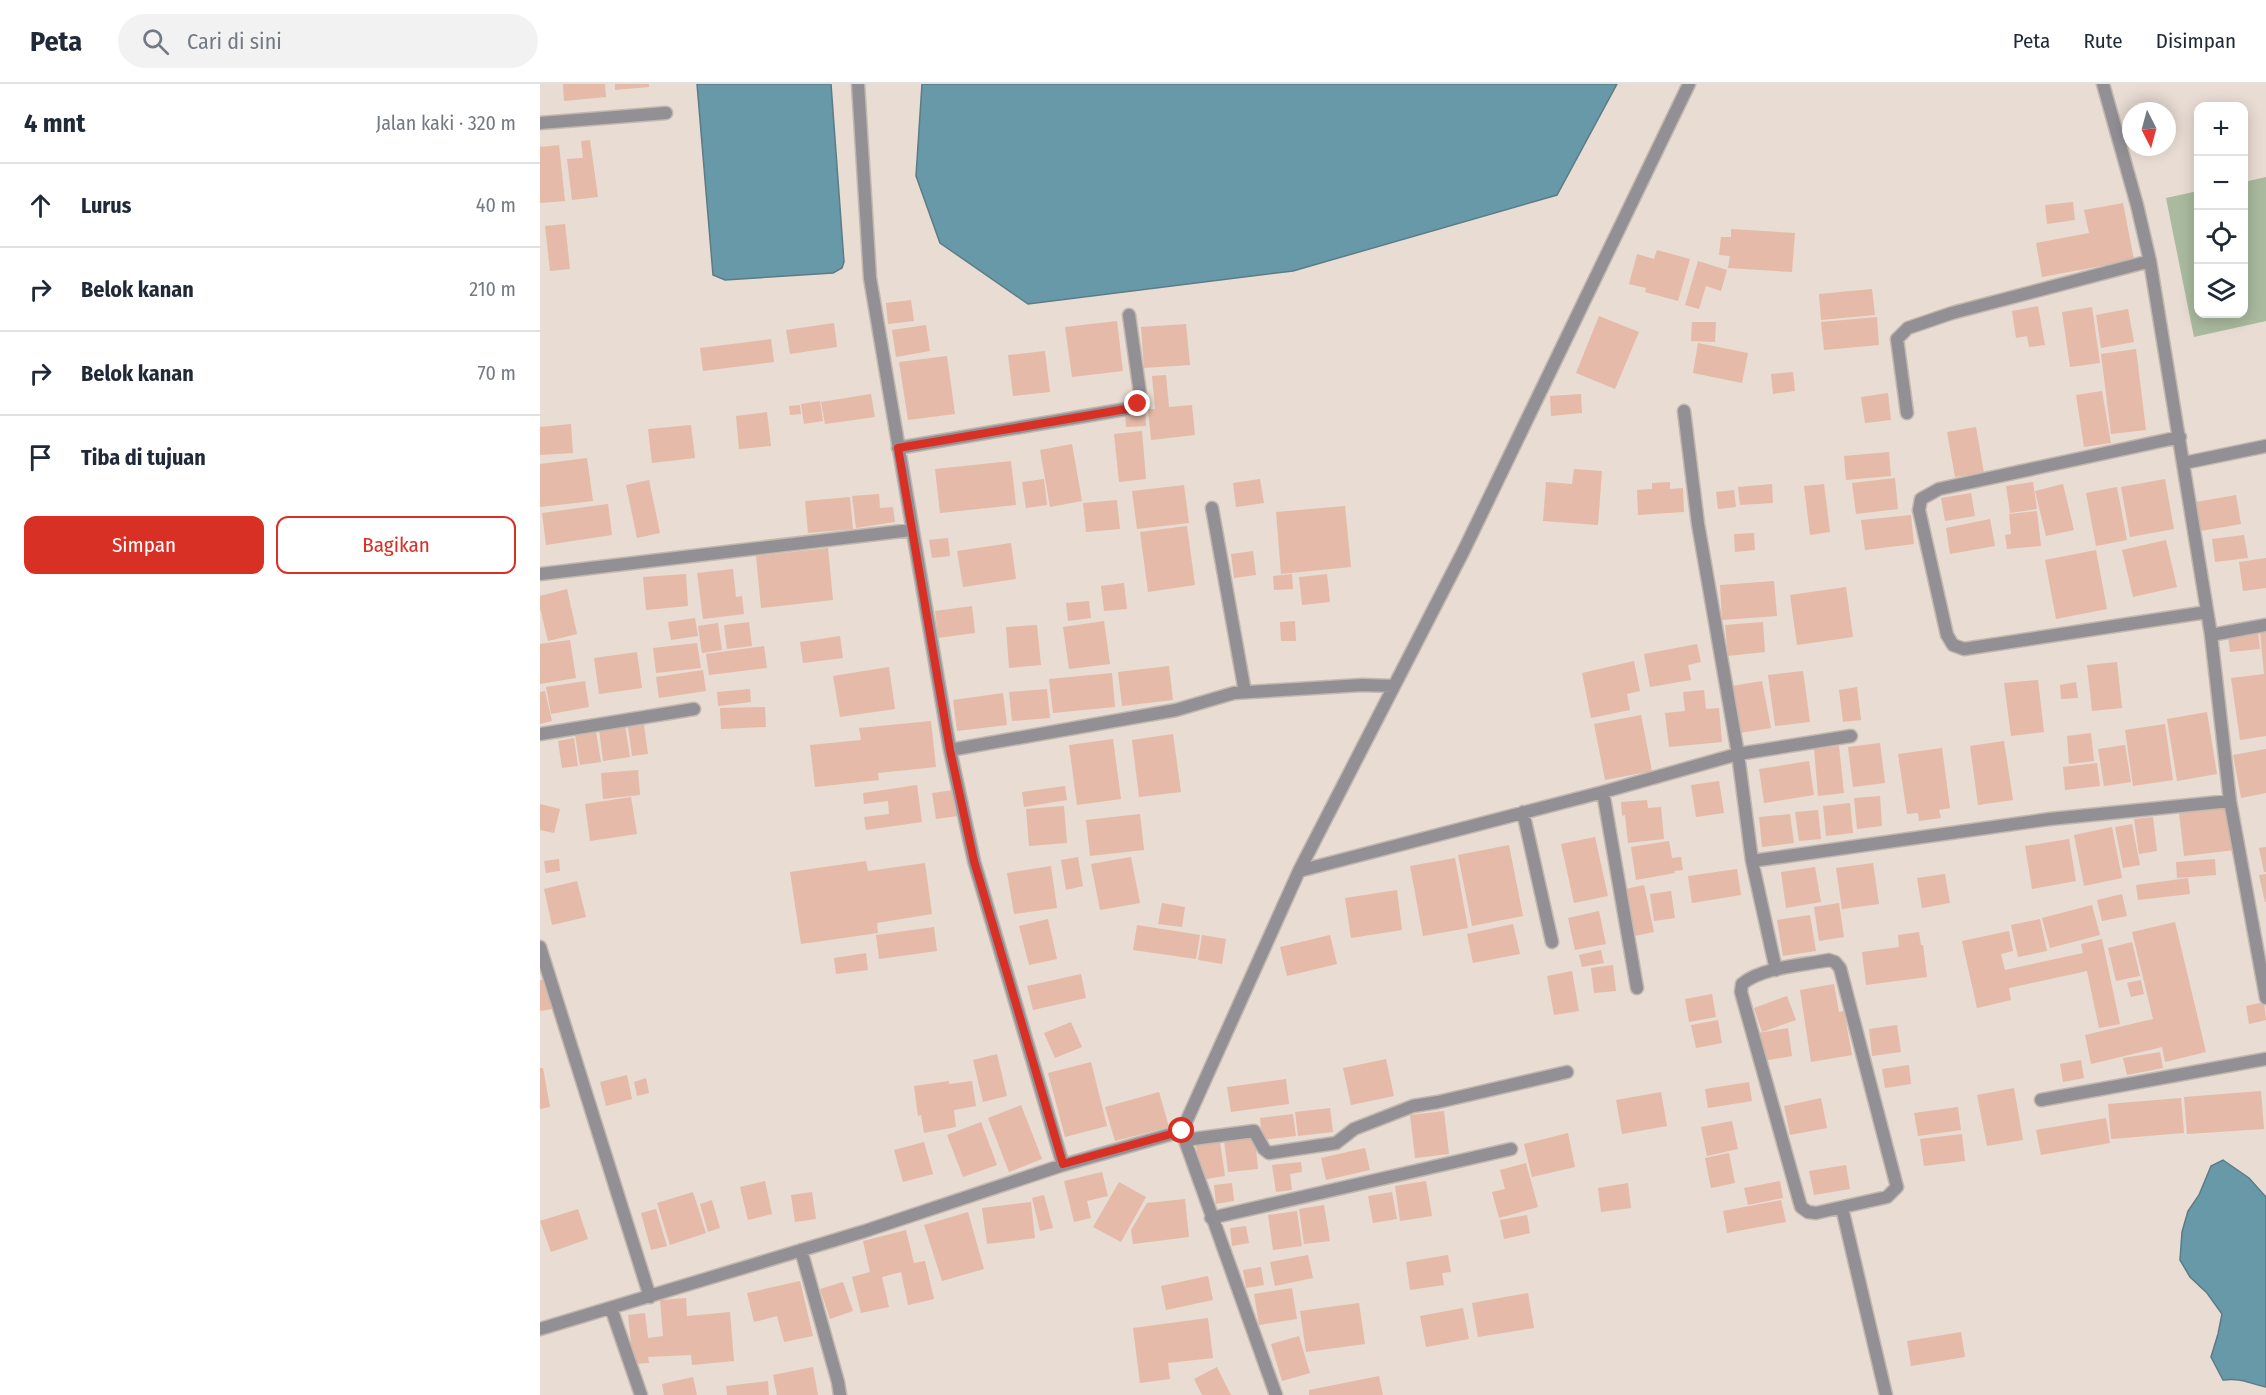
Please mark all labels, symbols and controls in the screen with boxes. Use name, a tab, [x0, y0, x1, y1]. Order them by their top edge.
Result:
search box	[118, 14, 538, 68]
text: Peta	[30, 25, 82, 58]
icon: search	[139, 25, 172, 58]
text: Cari di sini	[187, 28, 282, 55]
text: Peta	[2013, 28, 2050, 54]
text: Rute	[2083, 28, 2123, 54]
text: Disimpan	[2156, 28, 2236, 54]
north arrow	[2122, 102, 2176, 156]
map controls	[2194, 102, 2248, 318]
button: +	[2194, 102, 2248, 156]
text: 4 mnt	[24, 108, 85, 139]
text: Jalan kaki · 320 m	[376, 111, 516, 135]
button: −	[2194, 156, 2248, 210]
icon: ahead	[24, 189, 57, 222]
text: Lurus	[81, 192, 131, 219]
text: 40 m	[476, 193, 516, 217]
button: locate	[2194, 210, 2248, 264]
button: layers	[2194, 264, 2248, 318]
icon: right	[24, 273, 57, 306]
text: Belok kanan	[81, 276, 194, 303]
text: 210 m	[469, 277, 516, 301]
icon: right	[24, 357, 57, 390]
text: Belok kanan	[81, 360, 194, 387]
text: 70 m	[478, 361, 516, 385]
route end	[1124, 390, 1150, 416]
icon: arrive	[24, 441, 57, 474]
text: Tiba di tujuan	[81, 444, 206, 471]
button: Simpan	[24, 516, 264, 574]
button: Bagikan	[276, 516, 516, 574]
route start	[1168, 1117, 1194, 1143]

